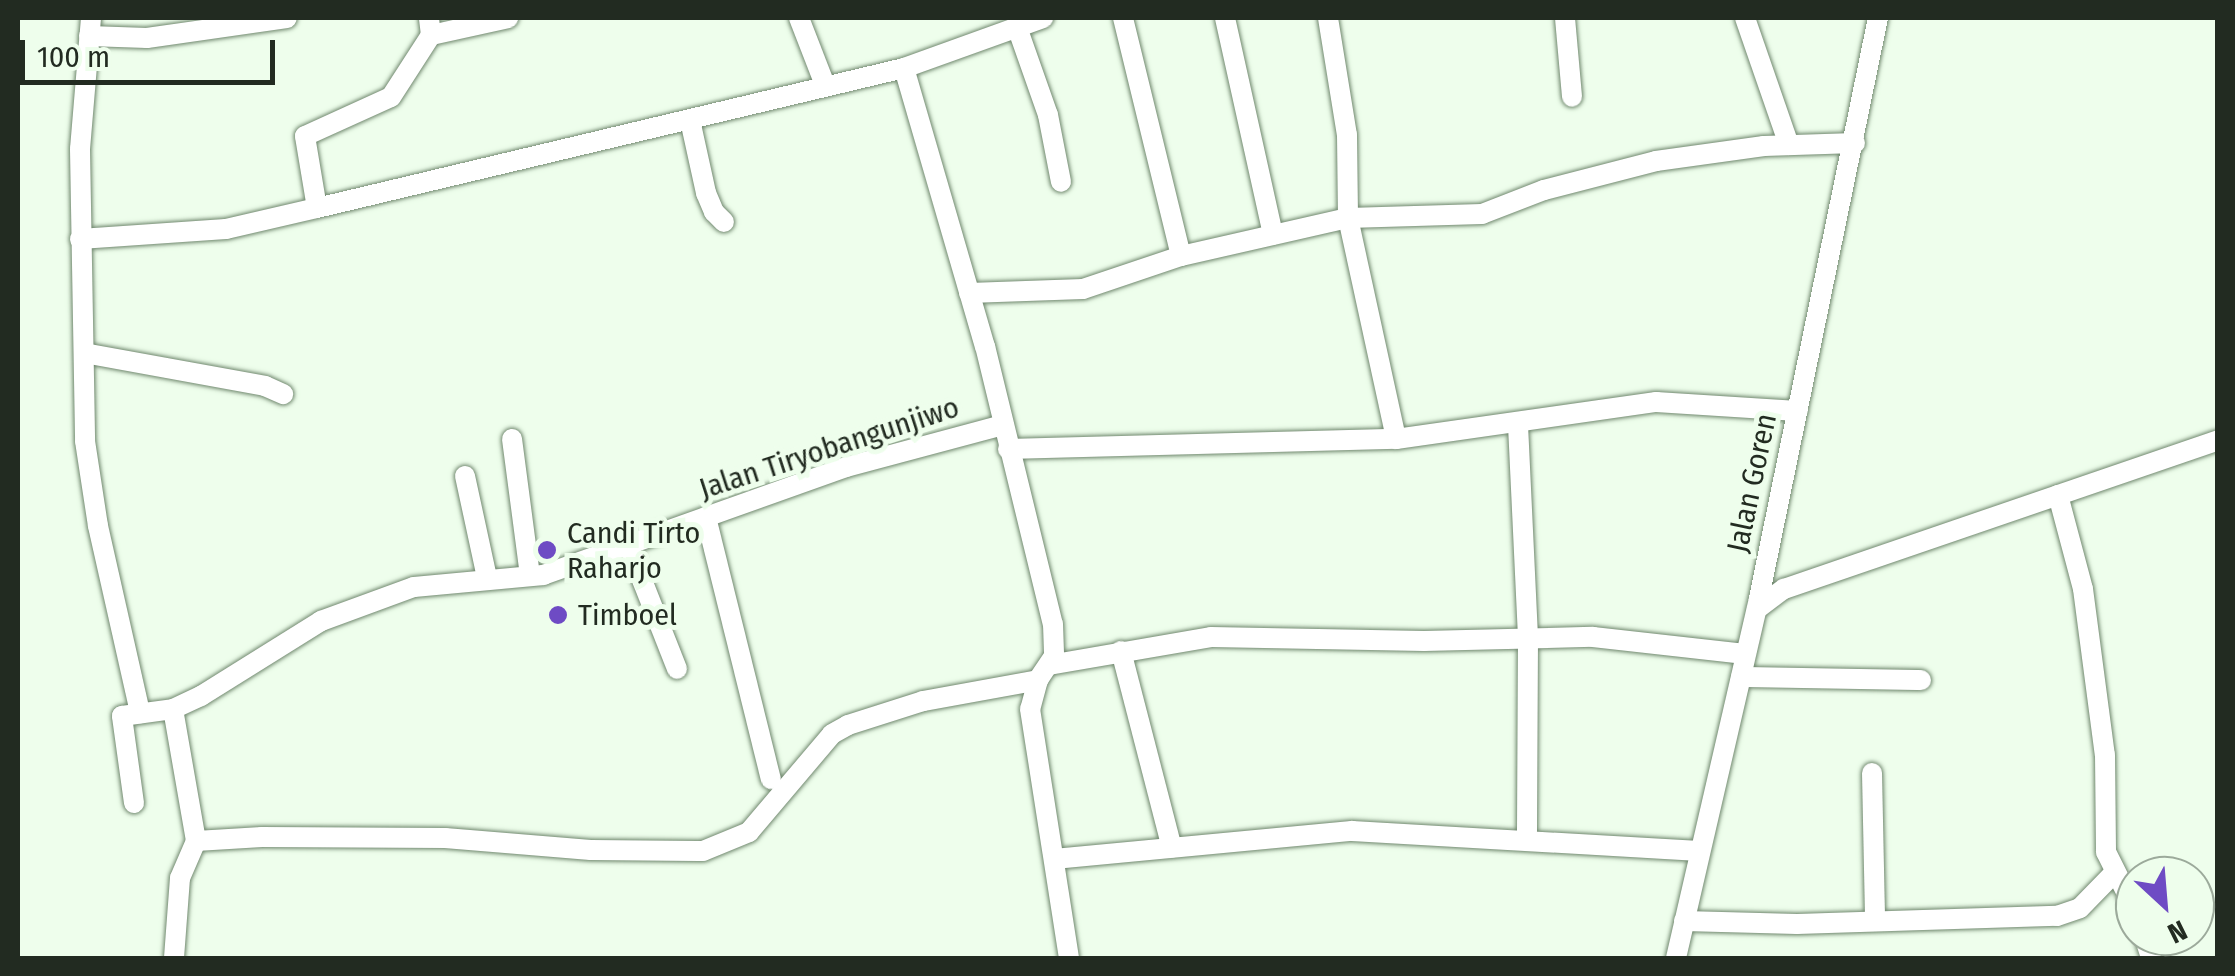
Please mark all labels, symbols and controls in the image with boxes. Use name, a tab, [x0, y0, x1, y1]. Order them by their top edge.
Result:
scale bar	[25, 20, 280, 82]
text: 100 m	[37, 39, 110, 75]
street label: Jalan Tiryobangunjiwo	[695, 389, 963, 507]
street label: Jalan Goren	[1720, 410, 1784, 556]
place label: Candi Tirto Raharjo	[567, 515, 700, 586]
marker: Candi Tirto Raharjo	[536, 539, 558, 561]
place label: Timboel	[578, 597, 677, 633]
marker: Timboel	[547, 604, 569, 626]
north arrow	[2115, 856, 2215, 956]
text: N	[2163, 913, 2192, 950]

